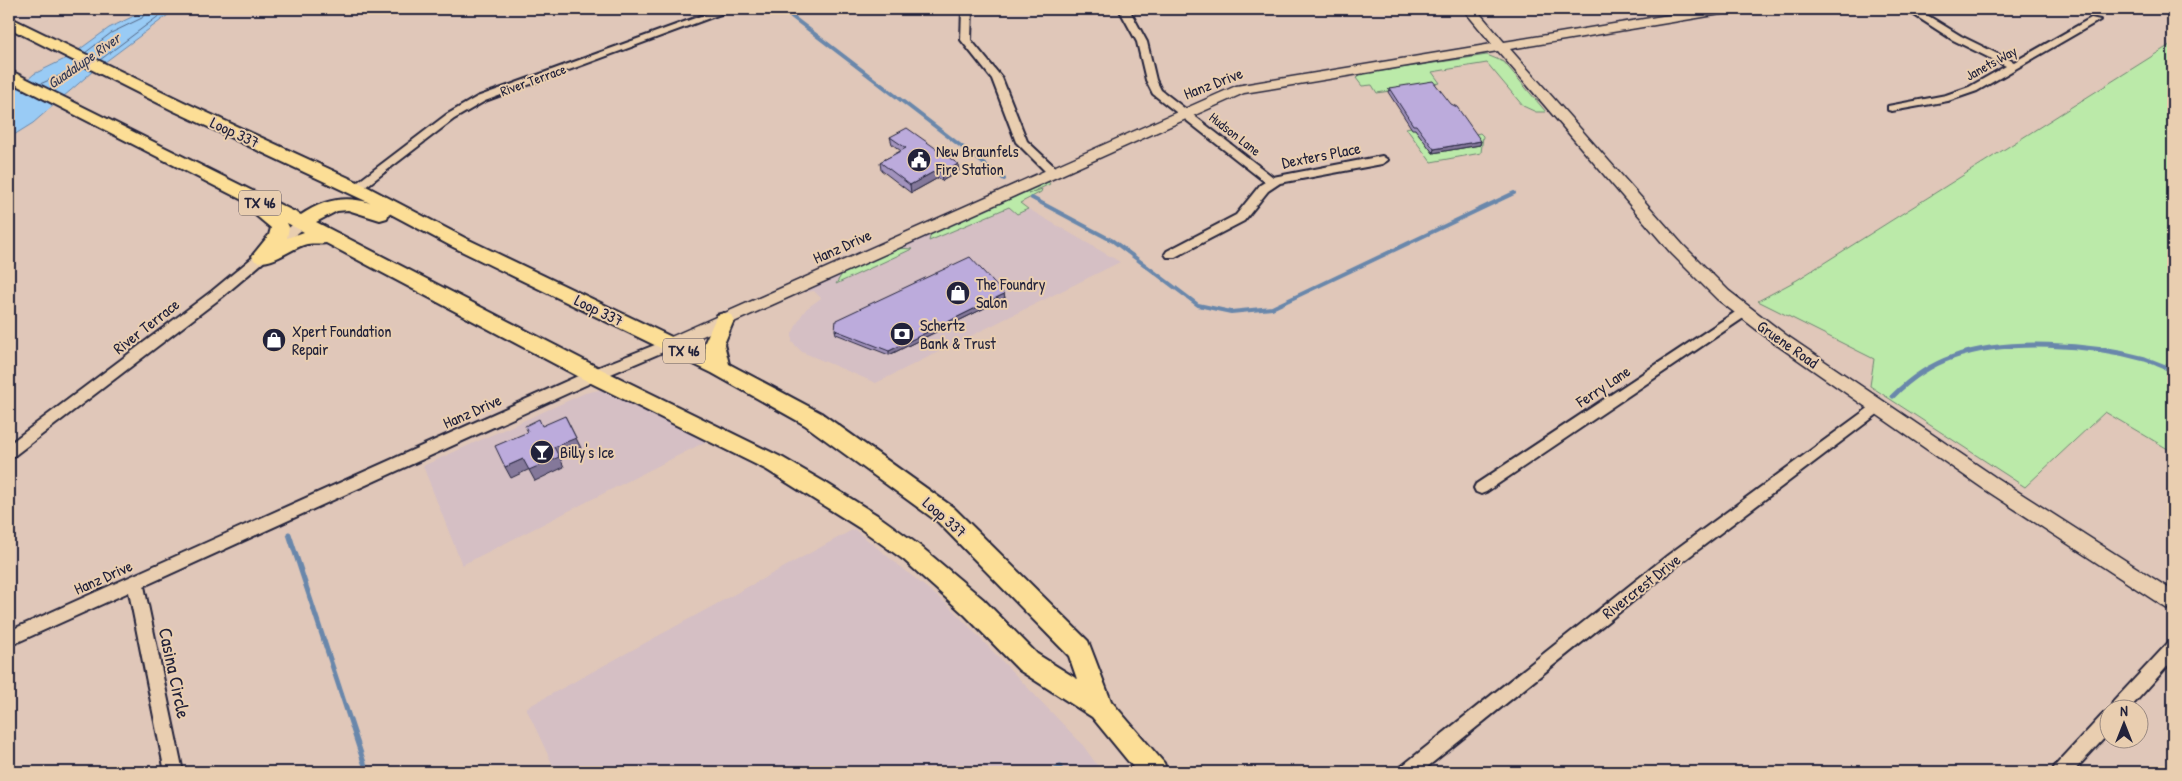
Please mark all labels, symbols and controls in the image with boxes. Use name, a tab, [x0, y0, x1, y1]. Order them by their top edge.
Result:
water label: Guadalupe River	[43, 26, 126, 93]
street label: Janets Way	[1962, 41, 2020, 85]
street label: River Terrace	[497, 59, 569, 100]
street label: Hanz Drive	[1180, 61, 1246, 104]
street label: Hudson Lane	[1206, 107, 1265, 160]
street label: Loop 337	[207, 111, 263, 153]
street label: Dexters Place	[1280, 136, 1363, 173]
place label: New Braunfels Fire Station	[935, 140, 1019, 180]
public building icon: New Braunfels Fire Station	[906, 147, 932, 173]
road number: TX 46	[239, 190, 281, 216]
street label: Hanz Drive	[809, 223, 875, 269]
place label: The Foundry Salon	[976, 273, 1046, 313]
shop icon: The Foundry Salon	[945, 280, 971, 306]
street label: Loop 337	[571, 289, 627, 331]
street label: River Terrace	[108, 293, 184, 359]
place label: Schertz Bank & Trust	[920, 314, 996, 354]
street label: Gruene Road	[1753, 315, 1823, 373]
place label: Xpert Foundation Repair	[292, 320, 392, 360]
bank icon: Schertz Bank & Trust	[889, 321, 915, 347]
shop icon: Xpert Foundation Repair	[261, 327, 287, 353]
road number: TX 46	[663, 338, 705, 364]
street label: Ferry Lane	[1571, 359, 1635, 413]
street label: Hanz Drive	[439, 388, 505, 434]
bar icon: Billy's Ice	[529, 439, 555, 465]
place label: Billy's Ice	[560, 441, 615, 463]
street label: Loop 337	[918, 492, 972, 542]
street label: Rivercrest Drive	[1597, 548, 1685, 624]
street label: Hanz Drive	[70, 554, 136, 600]
street label: Casina Circle	[153, 625, 197, 721]
north arrow	[2100, 698, 2150, 748]
text: N	[2120, 701, 2128, 720]

